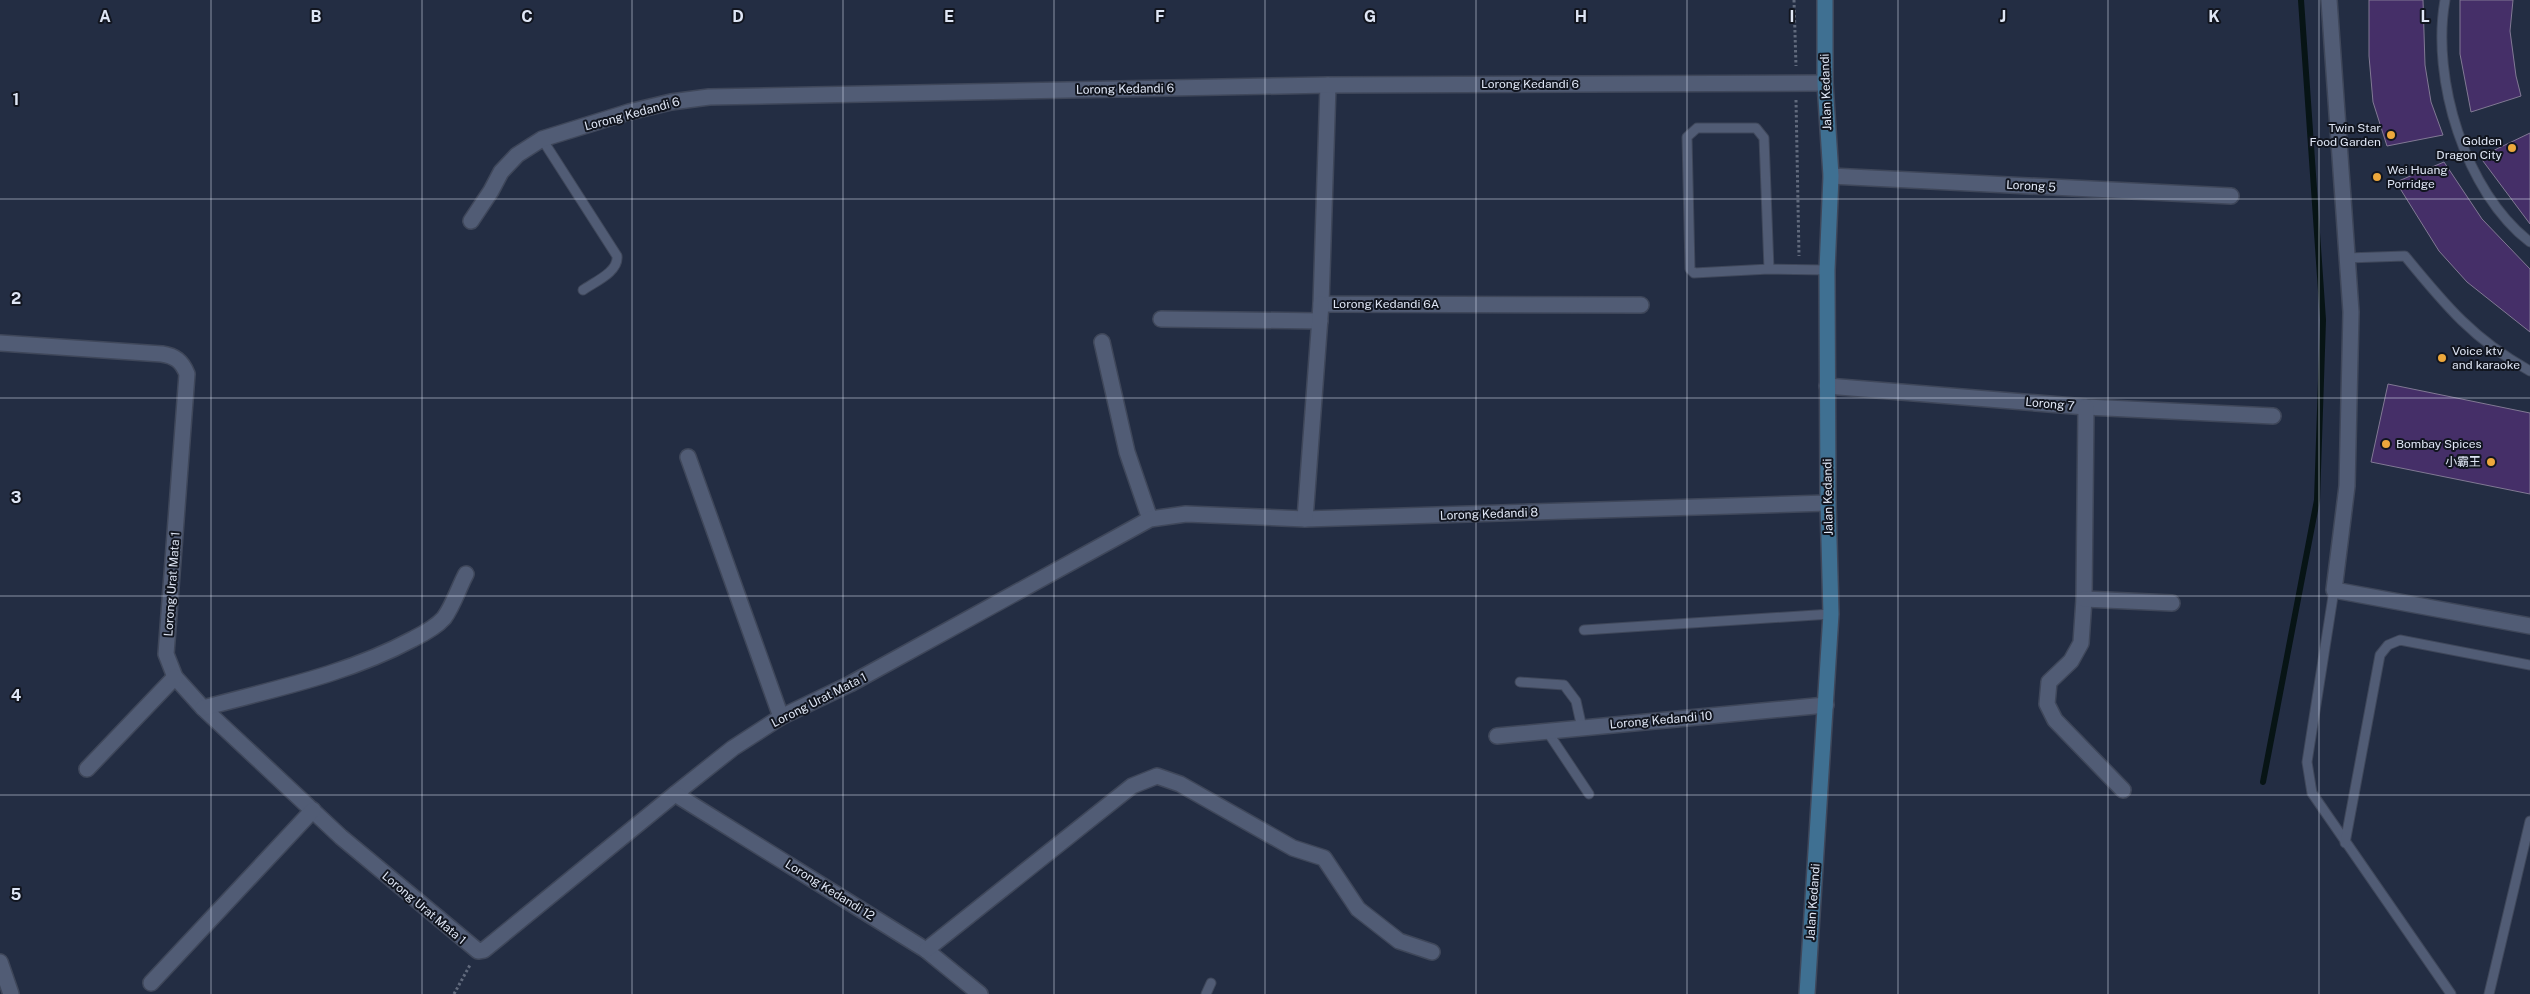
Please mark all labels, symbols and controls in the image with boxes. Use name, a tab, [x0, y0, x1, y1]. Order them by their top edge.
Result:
text: A	[99, 7, 111, 26]
text: B	[311, 7, 322, 26]
text: C	[521, 7, 533, 26]
text: D	[732, 7, 744, 26]
text: E	[944, 7, 954, 26]
text: F	[1155, 7, 1165, 26]
text: G	[1364, 7, 1376, 26]
text: H	[1575, 7, 1587, 26]
text: I	[1790, 7, 1794, 26]
text: J	[2000, 7, 2006, 26]
text: K	[2208, 7, 2220, 26]
text: L	[2420, 7, 2430, 26]
street label: Jalan Kedandi	[1818, 53, 1834, 131]
street label: Lorong Kedandi 6	[1481, 77, 1579, 91]
street label: Lorong Kedandi 6	[1076, 81, 1174, 97]
text: 1	[13, 90, 19, 109]
street label: Lorong Kedandi 6	[583, 95, 681, 133]
place label: Twin Star Food Garden	[2310, 121, 2381, 149]
marker: Twin Star Food Garden	[2385, 129, 2397, 141]
place label: Golden Dragon City	[2436, 134, 2503, 162]
marker: Golden Dragon City	[2506, 142, 2518, 154]
place label: Wei Huang Porridge	[2387, 163, 2448, 191]
marker: Wei Huang Porridge	[2371, 171, 2383, 183]
street label: Lorong 5	[2006, 178, 2057, 194]
text: 2	[11, 289, 21, 308]
street label: Lorong Kedandi 6A	[1333, 297, 1440, 311]
place label: Voice ktv and karaoke	[2452, 344, 2520, 372]
marker: Voice ktv and karaoke	[2436, 352, 2448, 364]
street label: Lorong 7	[2025, 395, 2075, 413]
place label: Bombay Spices	[2396, 437, 2482, 451]
marker: Bombay Spices	[2380, 438, 2392, 450]
place label: 小霸王	[2445, 455, 2481, 469]
marker: 小霸王	[2485, 456, 2497, 468]
street label: Jalan Kedandi	[1820, 458, 1836, 536]
text: 3	[11, 488, 21, 507]
street label: Lorong Kedandi 8	[1440, 505, 1539, 523]
street label: Lorong Urat Mata 1	[161, 531, 183, 637]
street label: Lorong Urat Mata 1	[769, 670, 869, 730]
text: 4	[11, 686, 22, 705]
street label: Lorong Kedandi 10	[1609, 709, 1713, 731]
street label: Lorong Kedandi 12	[783, 857, 877, 923]
street label: Jalan Kedandi	[1803, 863, 1823, 941]
street label: Lorong Urat Mata 1	[379, 869, 469, 947]
text: 5	[11, 885, 22, 904]

